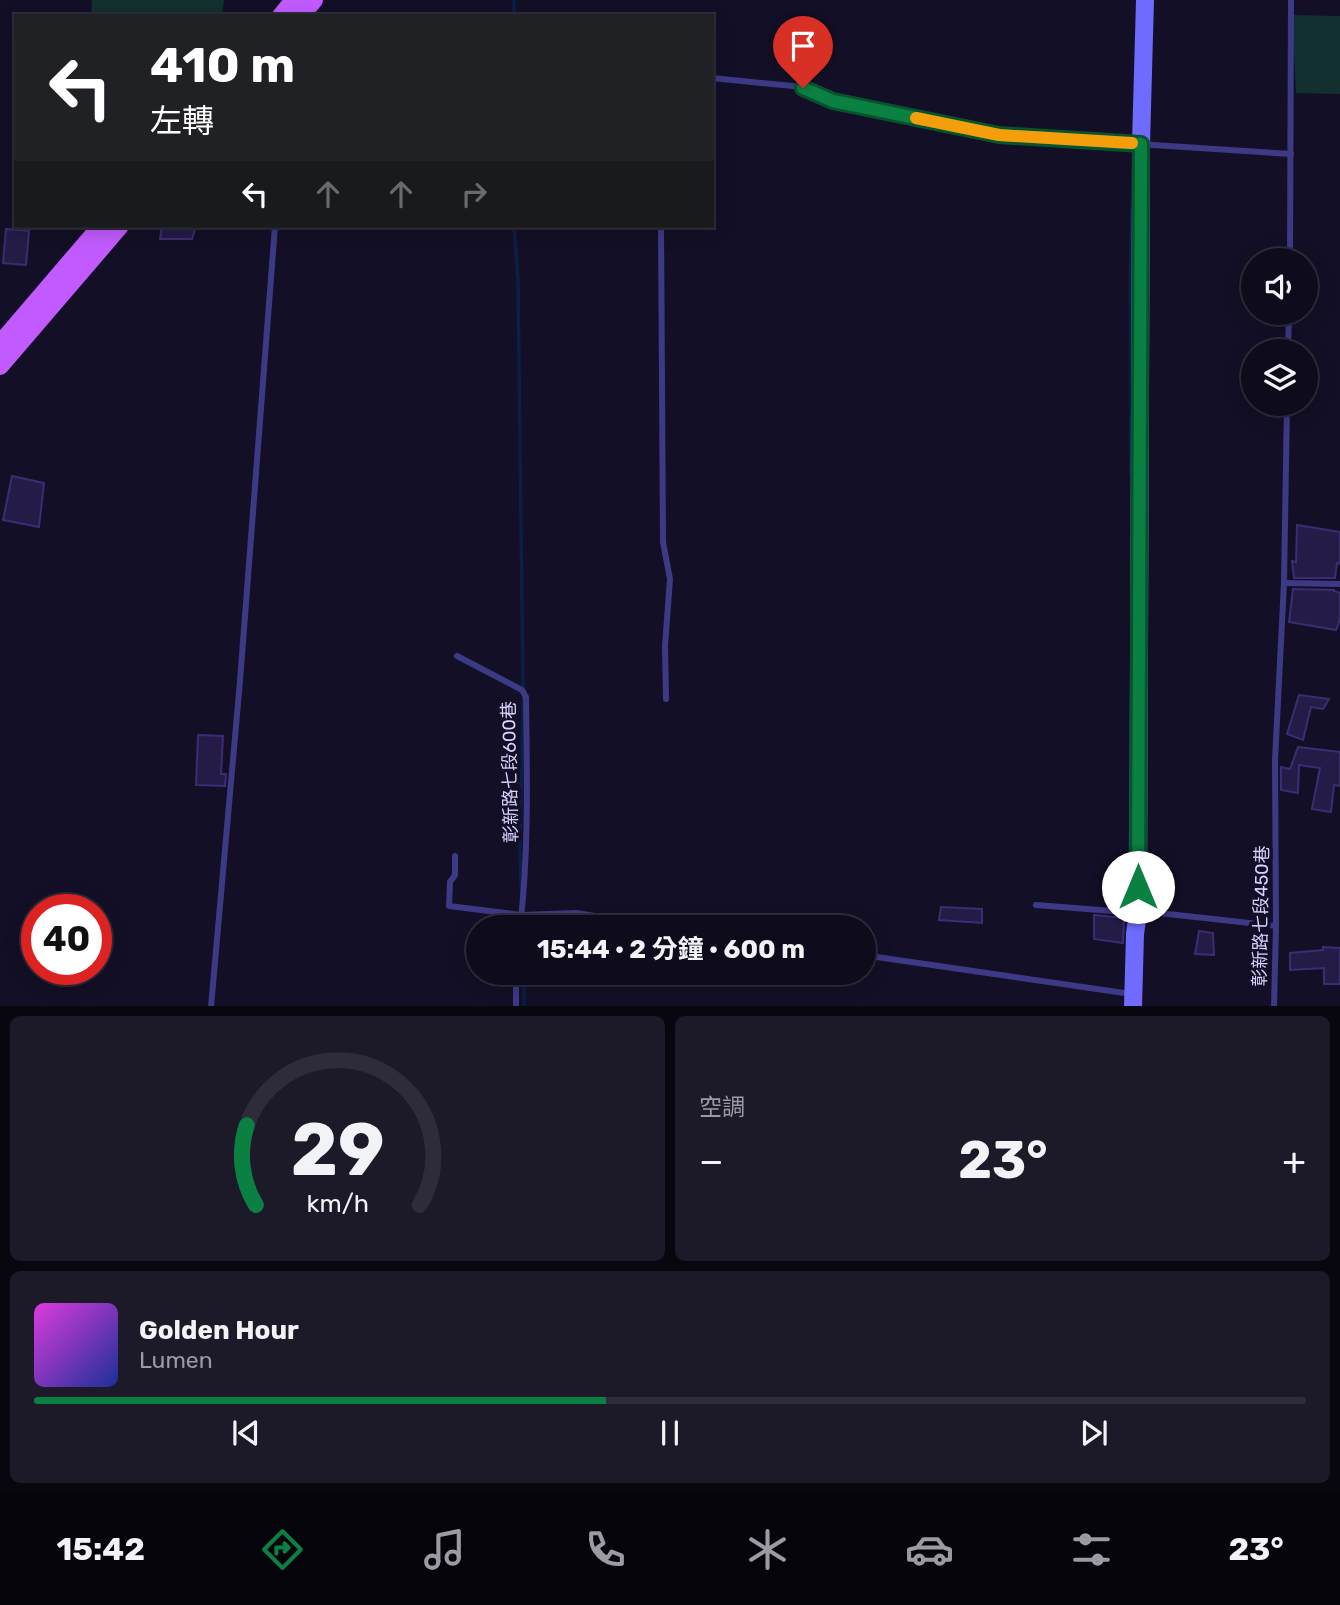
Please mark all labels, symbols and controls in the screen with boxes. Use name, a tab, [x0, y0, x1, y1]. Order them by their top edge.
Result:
pin	[773, 16, 833, 88]
icon: arrive	[784, 27, 822, 65]
text: 410 m	[150, 36, 295, 94]
icon: left	[35, 42, 126, 133]
text: 左轉	[150, 102, 214, 140]
icon: left	[236, 175, 274, 213]
icon: ahead	[309, 175, 347, 213]
icon: ahead	[382, 175, 420, 213]
icon: right	[455, 175, 493, 213]
map controls	[1241, 248, 1318, 416]
button: sound	[1241, 248, 1318, 325]
button: layers	[1241, 339, 1318, 416]
street label: 彰新路七段600巷	[498, 701, 522, 843]
street label: 彰新路七段450巷	[1249, 845, 1273, 987]
position arrow	[1101, 850, 1175, 924]
speed limit sign: 40	[21, 894, 112, 985]
text: 15:44 · 2 分鐘 · 600 m	[537, 934, 805, 965]
text: 空調	[699, 1093, 745, 1121]
text: 29	[291, 1107, 384, 1193]
text: 23°	[958, 1129, 1048, 1191]
text: −	[699, 1138, 724, 1184]
text: +	[1282, 1138, 1306, 1184]
text: km/h	[306, 1188, 369, 1217]
text: Golden Hour	[139, 1315, 299, 1346]
text: Lumen	[139, 1346, 213, 1374]
icon: previous	[227, 1414, 265, 1452]
icon: pause	[651, 1414, 689, 1452]
icon: next	[1075, 1414, 1113, 1452]
icon: directions	[258, 1525, 307, 1574]
icon: music	[420, 1525, 469, 1574]
icon: phone	[581, 1525, 630, 1574]
icon: climate	[743, 1525, 792, 1574]
icon: car	[905, 1525, 954, 1574]
icon: filters	[1067, 1525, 1116, 1574]
text: 15:42	[56, 1530, 145, 1568]
text: 23°	[1229, 1530, 1284, 1568]

